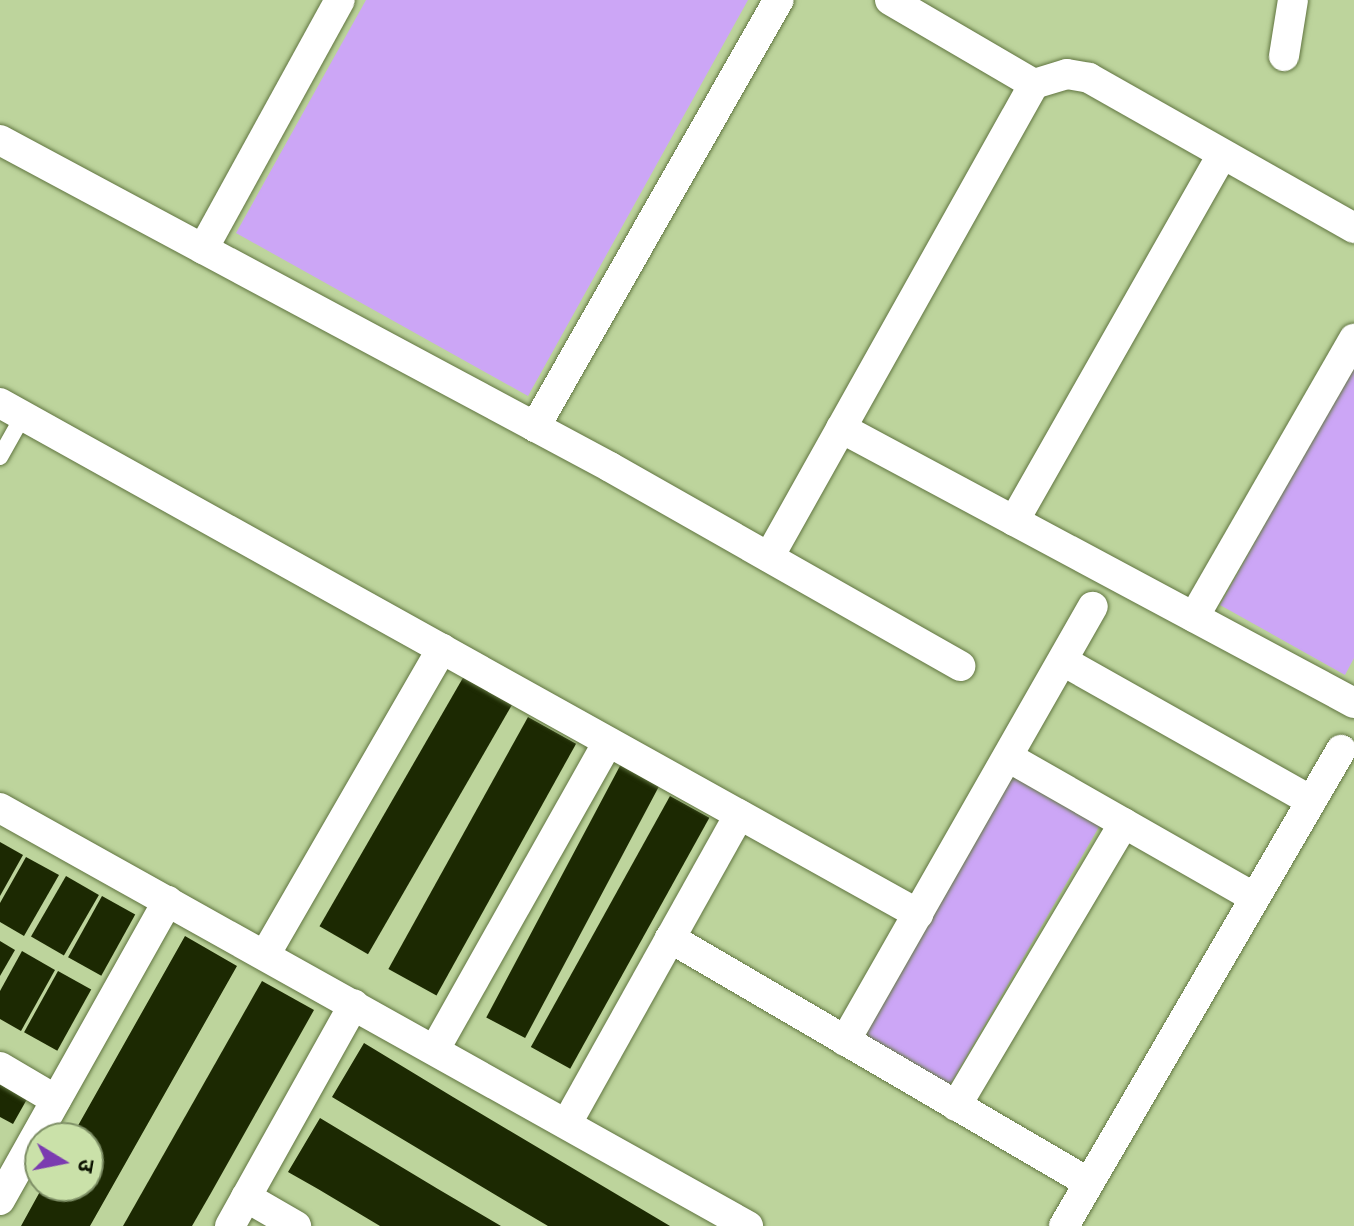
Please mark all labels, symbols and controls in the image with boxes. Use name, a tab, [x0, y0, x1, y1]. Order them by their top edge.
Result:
north arrow	[24, 1122, 104, 1202]
text: उ	[71, 1157, 102, 1175]

